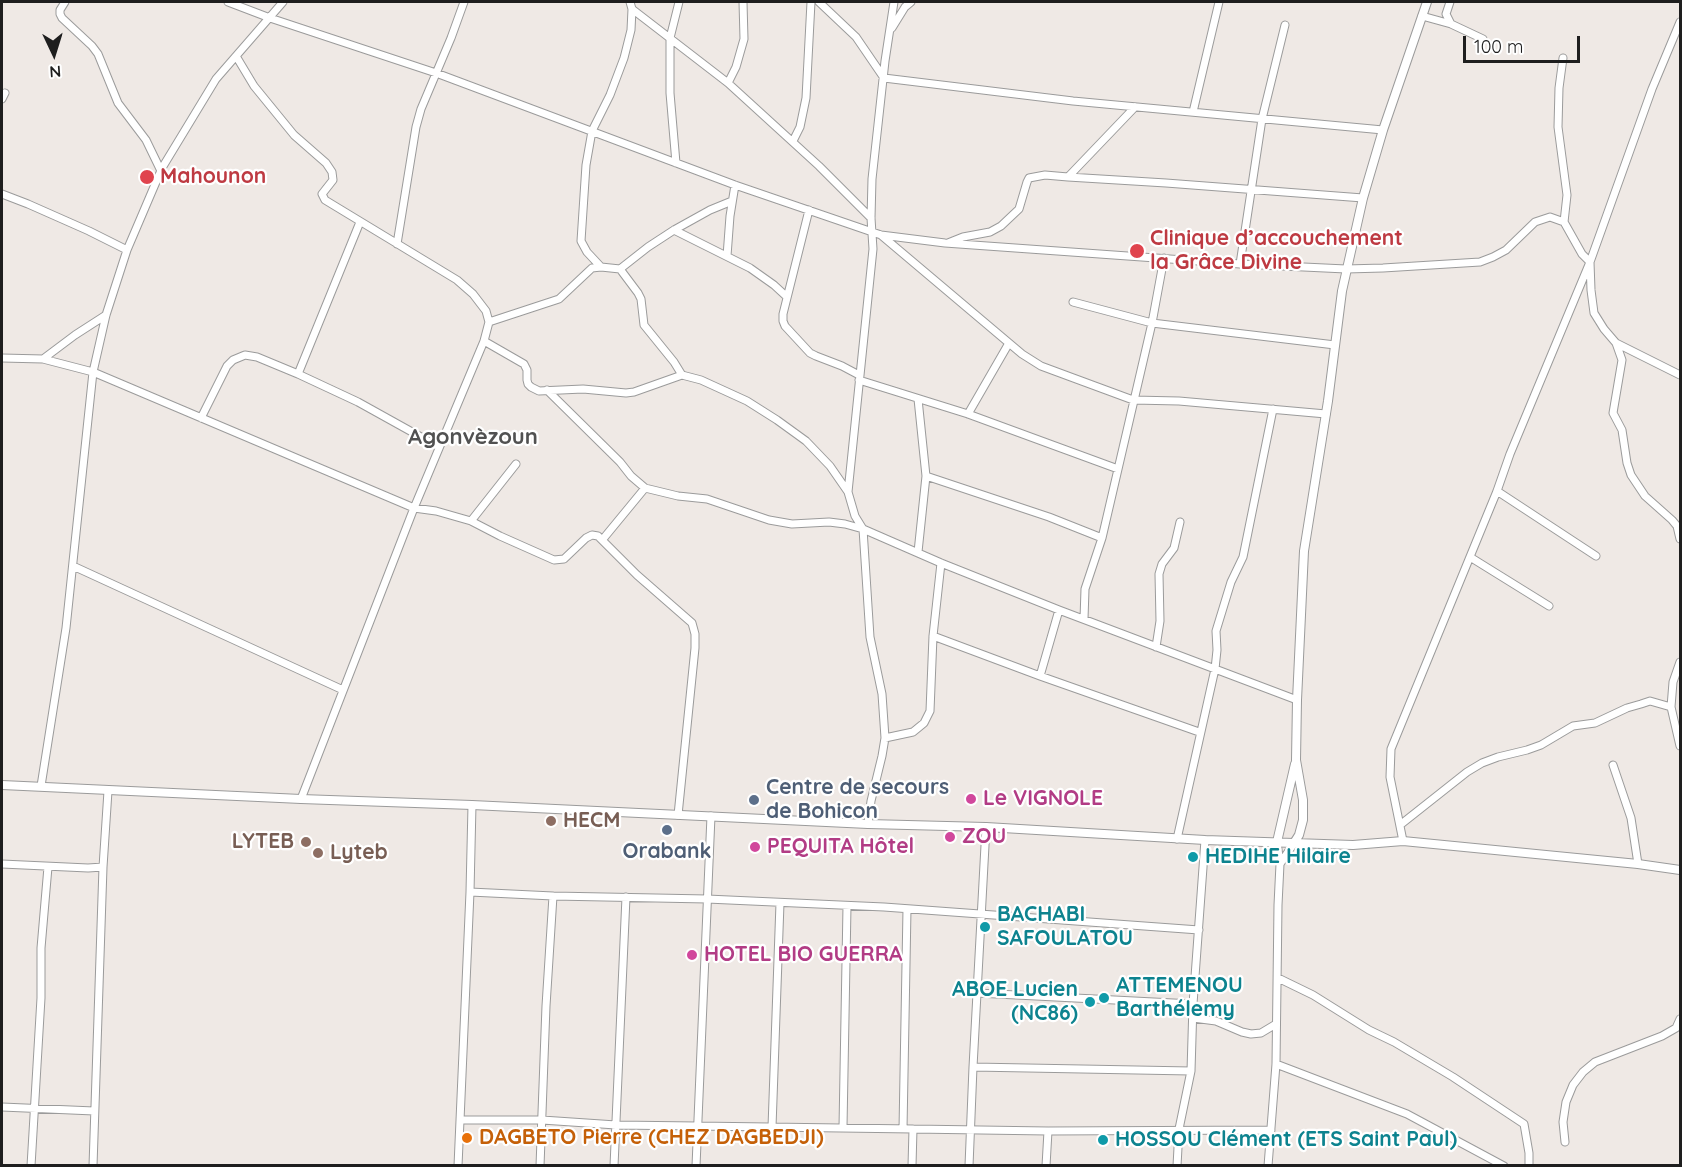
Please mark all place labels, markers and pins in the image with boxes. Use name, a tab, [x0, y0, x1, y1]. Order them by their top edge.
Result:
place label: Mahounon	[160, 164, 266, 190]
marker: Mahounon	[138, 168, 156, 186]
place label: Clinique d’accouchement la Grâce Divine	[1150, 226, 1403, 276]
marker: Clinique d’accouchement la Grâce Divine	[1128, 242, 1146, 260]
place label: Centre de secours de Bohicon	[766, 775, 949, 825]
place label: Le VIGNOLE	[983, 786, 1103, 812]
marker: Le VIGNOLE	[964, 792, 978, 806]
marker: Centre de secours de Bohicon	[747, 793, 761, 807]
place label: HECM	[563, 808, 620, 834]
marker: HECM	[544, 814, 558, 828]
marker: Orabank	[660, 823, 674, 837]
place label: ZOU	[962, 824, 1006, 850]
place label: LYTEB	[232, 829, 294, 855]
marker: ZOU	[943, 830, 957, 844]
place label: PEQUITA Hôtel	[767, 834, 914, 860]
marker: LYTEB	[299, 835, 313, 849]
place label: Orabank	[623, 839, 711, 865]
place label: Lyteb	[330, 840, 388, 866]
marker: PEQUITA Hôtel	[748, 840, 762, 854]
place label: HEDIHE Hilaire	[1205, 844, 1351, 870]
marker: Lyteb	[311, 846, 325, 860]
marker: HEDIHE Hilaire	[1186, 850, 1200, 864]
place label: BACHABI SAFOULATOU	[997, 902, 1133, 952]
marker: BACHABI SAFOULATOU	[978, 920, 992, 934]
place label: HOTEL BIO GUERRA	[704, 942, 903, 968]
marker: HOTEL BIO GUERRA	[685, 948, 699, 962]
place label: ATTEMENOU Barthélemy	[1116, 973, 1243, 1023]
place label: ABOE Lucien (NC86)	[952, 977, 1078, 1027]
marker: ATTEMENOU Barthélemy	[1097, 991, 1111, 1005]
marker: ABOE Lucien (NC86)	[1083, 995, 1097, 1009]
place label: DAGBETO Pierre (CHEZ DAGBEDJI)	[479, 1125, 824, 1151]
place label: HOSSOU Clément (ETS Saint Paul)	[1115, 1127, 1457, 1153]
marker: DAGBETO Pierre (CHEZ DAGBEDJI)	[460, 1131, 474, 1145]
marker: HOSSOU Clément (ETS Saint Paul)	[1096, 1133, 1110, 1147]

